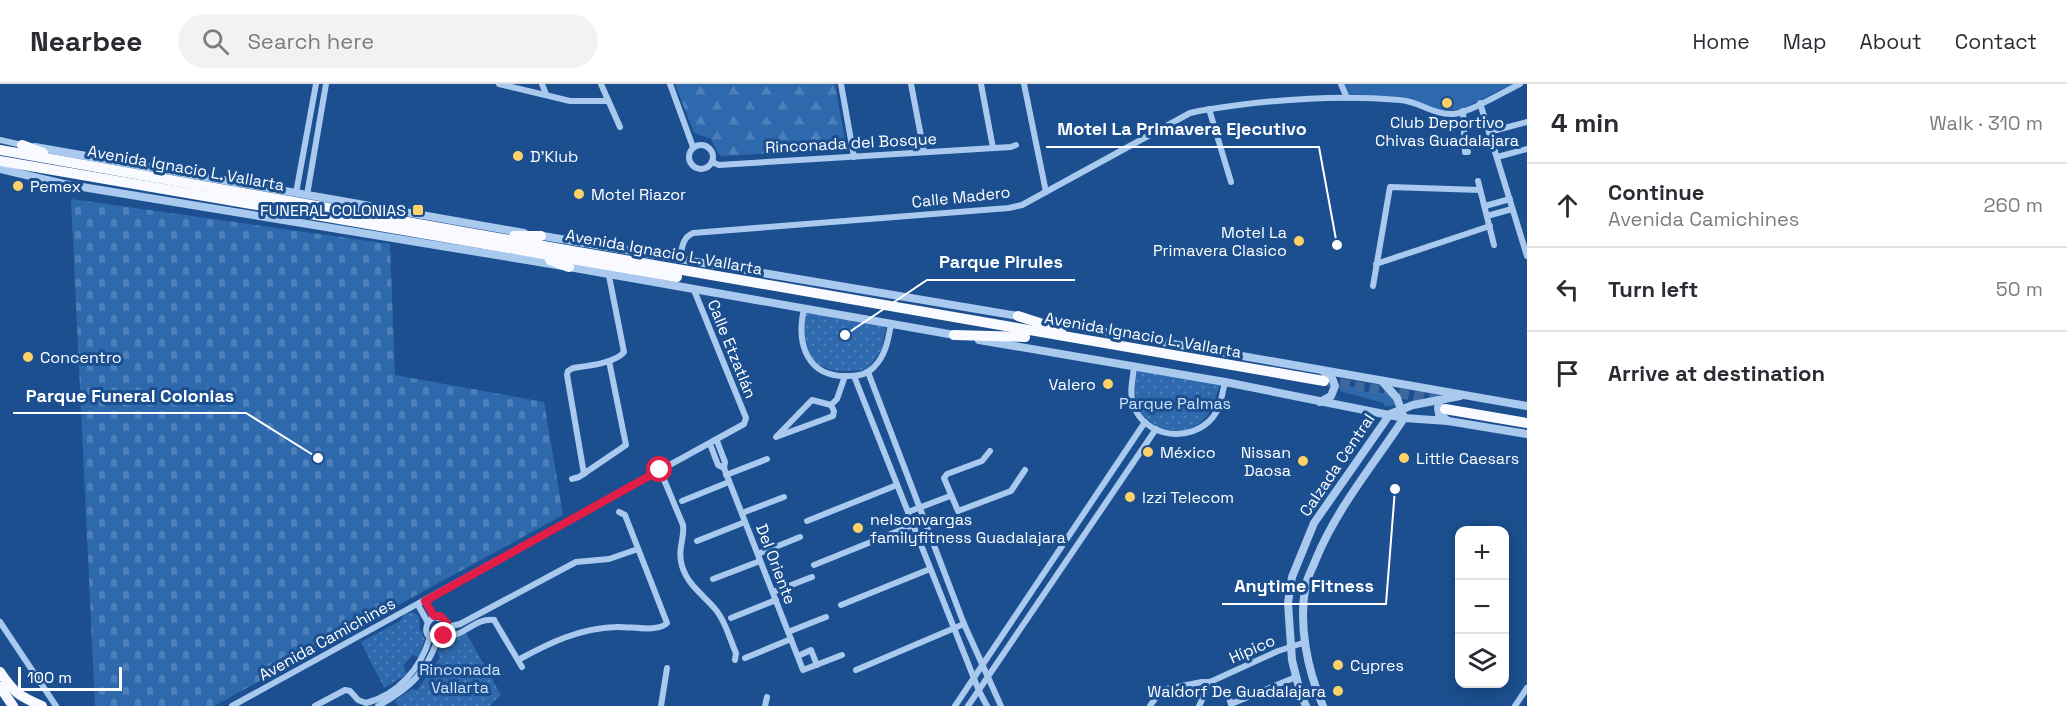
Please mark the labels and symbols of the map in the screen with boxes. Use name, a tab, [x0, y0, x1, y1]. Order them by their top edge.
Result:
marker: Club Deportivo Chivas Guadalajara	[1440, 96, 1454, 110]
callout: Motel La Primavera Ejecutivo	[1046, 111, 1319, 147]
place label: Club Deportivo Chivas Guadalajara	[1375, 112, 1519, 151]
text: Motel La Primavera Ejecutivo	[1057, 117, 1307, 140]
street label: Rinconada del Bosque	[765, 128, 937, 158]
street label: Avenida Ignacio L. Vallarta	[86, 140, 286, 196]
place label: D'Klub	[530, 146, 578, 167]
marker: D'Klub	[511, 149, 525, 163]
place label: Pemex	[30, 176, 81, 197]
marker: Pemex	[11, 179, 25, 193]
street label: Calle Madero	[911, 181, 1011, 213]
place label: Motel Riazor	[591, 184, 686, 205]
marker: Motel Riazor	[572, 187, 586, 201]
place label: FUNERAL COLONIAS	[260, 200, 406, 221]
marker: FUNERAL COLONIAS	[411, 203, 425, 217]
place label: Motel La Primavera Clasico	[1153, 222, 1287, 261]
street label: Avenida Ignacio L. Vallarta	[564, 224, 764, 280]
marker: Motel La Primavera Clasico	[1292, 234, 1306, 248]
callout: Parque Pirules	[927, 244, 1075, 280]
text: Parque Pirules	[939, 250, 1063, 273]
street label: Calle Etzatlán	[703, 297, 761, 401]
street label: Avenida Ignacio L. Vallarta	[1043, 307, 1243, 363]
place label: Concentro	[40, 347, 122, 368]
marker: Concentro	[21, 350, 35, 364]
place label: Valero	[1048, 374, 1096, 395]
callout: Parque Funeral Colonias	[13, 377, 246, 413]
marker: Valero	[1101, 377, 1115, 391]
text: Parque Funeral Colonias	[26, 384, 234, 407]
park label: Parque Palmas	[1119, 393, 1231, 414]
street label: Calzada Central	[1295, 409, 1379, 521]
place label: México	[1160, 442, 1216, 463]
place label: Nissan Daosa	[1241, 442, 1291, 481]
marker: México	[1141, 445, 1155, 459]
place label: Little Caesars	[1416, 448, 1519, 469]
marker: Little Caesars	[1397, 451, 1411, 465]
marker: Nissan Daosa	[1296, 454, 1310, 468]
route start	[646, 456, 672, 482]
place label: Izzi Telecom	[1142, 487, 1234, 508]
marker: Izzi Telecom	[1123, 490, 1137, 504]
place label: nelsonvargas familyfitness Guadalajara	[870, 509, 1066, 548]
street label: Del Oriente	[751, 521, 801, 607]
marker: nelsonvargas familyfitness Guadalajara	[851, 521, 865, 535]
callout: Anytime Fitness	[1222, 568, 1386, 604]
text: Anytime Fitness	[1234, 574, 1374, 597]
street label: Avenida Camichines	[255, 593, 399, 685]
route end	[430, 622, 456, 648]
street label: Hípico	[1226, 630, 1278, 668]
place label: Cypres	[1350, 655, 1404, 676]
marker: Cypres	[1331, 658, 1345, 672]
park label: Rinconada Vallarta	[419, 659, 501, 698]
scale bar	[18, 664, 122, 692]
place label: Waldorf De Guadalajara	[1147, 681, 1326, 702]
marker: Waldorf De Guadalajara	[1331, 684, 1345, 698]

